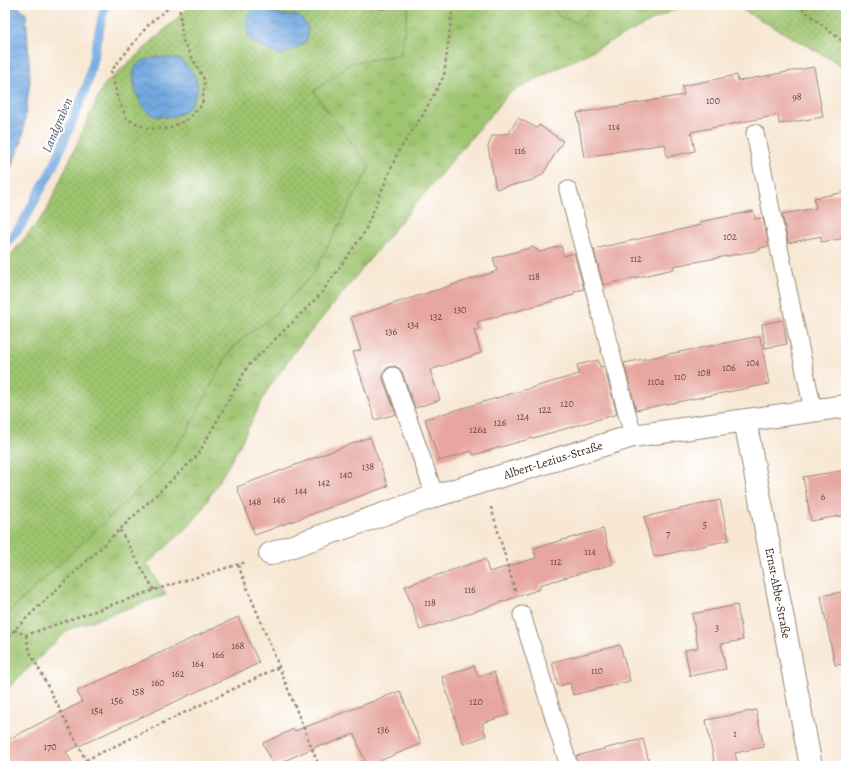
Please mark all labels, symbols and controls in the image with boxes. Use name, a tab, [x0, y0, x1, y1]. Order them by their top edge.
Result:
house number: 98	[792, 90, 802, 103]
house number: 100	[706, 94, 720, 107]
water label: Landgraben	[38, 95, 76, 155]
house number: 114	[608, 120, 620, 133]
house number: 116	[514, 144, 526, 157]
house number: 102	[723, 230, 737, 243]
house number: 112	[630, 252, 642, 265]
house number: 118	[528, 270, 540, 283]
house number: 130	[454, 303, 466, 316]
house number: 132	[430, 310, 442, 323]
house number: 134	[407, 318, 420, 331]
house number: 136	[385, 325, 397, 338]
house number: 104	[746, 356, 760, 369]
house number: 106	[722, 361, 736, 374]
house number: 108	[697, 366, 711, 379]
house number: 110	[674, 370, 686, 383]
house number: 110a	[648, 375, 665, 388]
house number: 120	[560, 397, 574, 410]
house number: 122	[539, 403, 552, 416]
house number: 124	[517, 410, 530, 423]
house number: 126	[494, 416, 507, 429]
house number: 126a	[469, 423, 487, 436]
street label: Albert-Lezius-Straße	[500, 437, 605, 483]
house number: 138	[362, 460, 374, 473]
house number: 140	[339, 468, 353, 481]
house number: 142	[318, 476, 331, 489]
house number: 144	[295, 484, 308, 497]
house number: 6	[821, 490, 826, 503]
house number: 146	[273, 493, 286, 506]
house number: 148	[249, 495, 262, 508]
house number: 5	[703, 518, 707, 531]
house number: 7	[666, 527, 671, 540]
house number: 114	[584, 545, 596, 558]
street label: Ernst-Abbe-Straße	[761, 546, 795, 640]
house number: 112	[550, 555, 562, 568]
house number: 116	[464, 583, 476, 596]
house number: 118	[424, 596, 436, 609]
house number: 3	[715, 621, 719, 634]
house number: 168	[232, 639, 245, 652]
house number: 166	[212, 648, 225, 661]
house number: 164	[192, 657, 205, 670]
house number: 110	[591, 664, 603, 677]
house number: 162	[172, 667, 185, 680]
house number: 160	[151, 676, 165, 689]
house number: 158	[132, 685, 144, 698]
house number: 156	[111, 694, 124, 707]
house number: 120	[469, 695, 483, 708]
house number: 154	[91, 704, 104, 717]
house number: 136	[377, 723, 389, 736]
house number: 1	[733, 727, 737, 740]
house number: 170	[44, 740, 56, 753]

